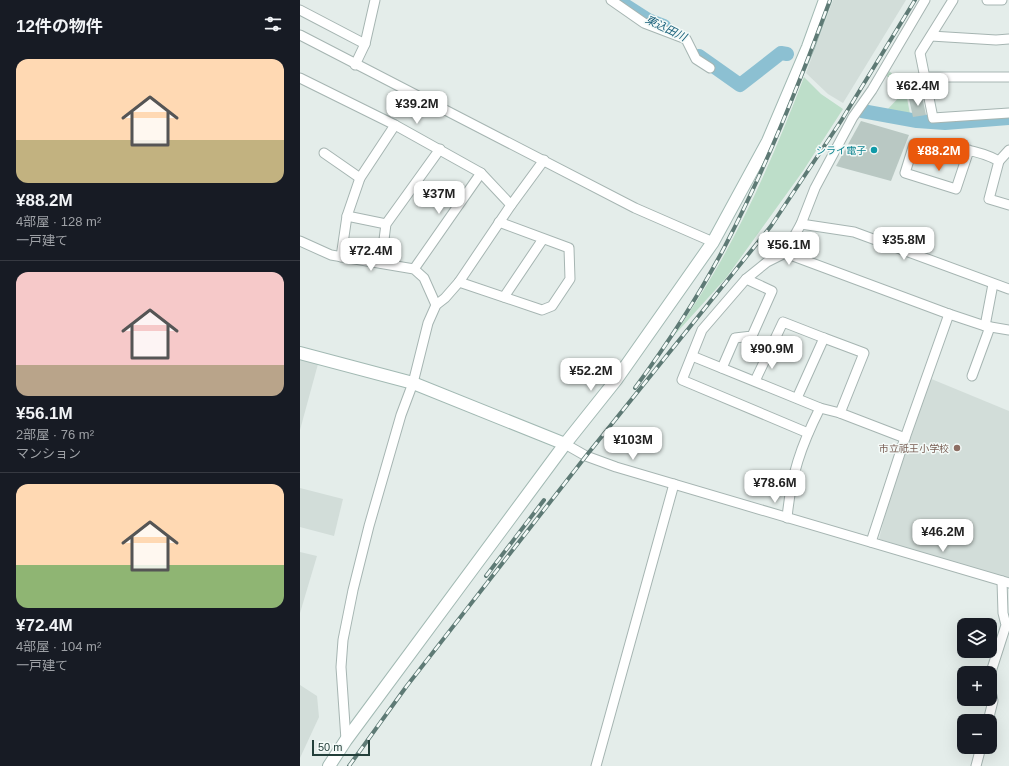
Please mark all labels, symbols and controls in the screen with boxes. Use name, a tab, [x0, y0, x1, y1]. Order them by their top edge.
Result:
icon: filters	[262, 13, 284, 35]
water label: 東込田川	[644, 13, 689, 43]
text: 12件の物件	[16, 17, 103, 36]
pin: ¥62.4M	[885, 73, 951, 107]
text: ¥62.4M	[896, 78, 940, 93]
icon: home	[114, 85, 186, 157]
pin: ¥39.2M	[384, 91, 450, 125]
text: ¥39.2M	[395, 96, 439, 111]
pin: ¥88.2M	[906, 138, 972, 172]
text: ¥88.2M	[917, 143, 961, 158]
place label: シライ電子	[816, 145, 866, 156]
marker: シライ電子	[869, 145, 879, 155]
pin: ¥37M	[415, 181, 463, 215]
text: ¥37M	[423, 186, 455, 201]
text: ¥88.2M	[16, 191, 73, 210]
text: 4部屋 · 128 m²	[16, 214, 101, 229]
pin: ¥35.8M	[871, 227, 937, 261]
pin: ¥56.1M	[756, 232, 822, 266]
text: ¥35.8M	[882, 232, 926, 247]
text: 一戸建て	[16, 233, 68, 248]
text: ¥56.1M	[767, 237, 811, 252]
pin: ¥72.4M	[338, 238, 404, 272]
text: ¥72.4M	[349, 243, 393, 258]
icon: home	[114, 298, 186, 370]
pin: ¥90.9M	[739, 336, 805, 370]
text: ¥90.9M	[750, 341, 794, 356]
pin: ¥52.2M	[558, 358, 624, 392]
text: ¥52.2M	[569, 363, 613, 378]
text: ¥56.1M	[16, 404, 73, 423]
text: 2部屋 · 76 m²	[16, 427, 94, 442]
pin: ¥103M	[605, 427, 661, 461]
text: ¥103M	[613, 432, 653, 447]
place label: 市立祇王小学校	[879, 443, 949, 454]
marker: 市立祇王小学校	[952, 443, 962, 453]
text: マンション	[16, 446, 81, 461]
pin: ¥78.6M	[742, 470, 808, 504]
text: ¥78.6M	[753, 475, 797, 490]
icon: home	[114, 510, 186, 582]
pin: ¥46.2M	[910, 519, 976, 553]
text: ¥46.2M	[921, 524, 965, 539]
text: ¥72.4M	[16, 616, 73, 635]
map controls	[957, 618, 997, 754]
button: layers	[957, 618, 997, 658]
text: 4部屋 · 104 m²	[16, 639, 101, 654]
text: 一戸建て	[16, 658, 68, 673]
button: +	[957, 666, 997, 706]
button: −	[957, 714, 997, 754]
scale bar	[312, 738, 370, 757]
text: 50 m	[318, 741, 342, 753]

